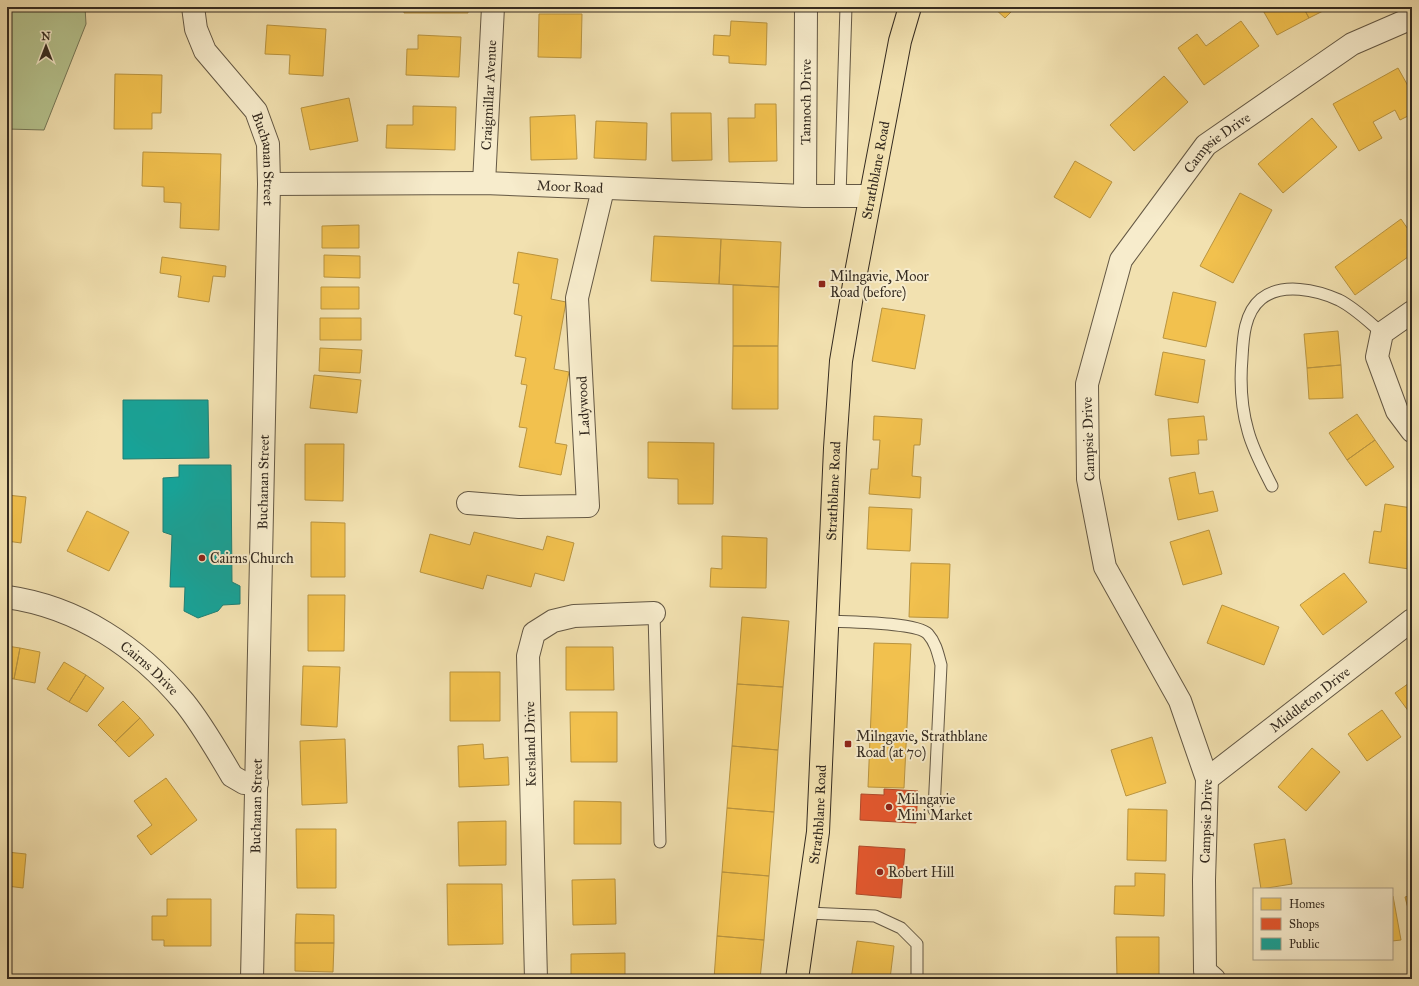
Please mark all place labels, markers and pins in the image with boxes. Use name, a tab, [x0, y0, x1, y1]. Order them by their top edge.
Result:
place label: Milngavie, Moor Road (before)	[830, 268, 930, 302]
marker: Milngavie, Moor Road (before)	[817, 279, 827, 289]
place label: Cairns Church	[210, 550, 294, 567]
marker: Cairns Church	[197, 553, 207, 563]
place label: Milngavie, Strathblane Road (at 70)	[856, 728, 988, 762]
marker: Milngavie, Strathblane Road (at 70)	[843, 739, 853, 749]
place label: Milngavie Mini Market	[897, 791, 972, 824]
marker: Milngavie Mini Market	[884, 802, 894, 812]
place label: Robert Hill	[888, 864, 954, 881]
marker: Robert Hill	[875, 867, 885, 877]

